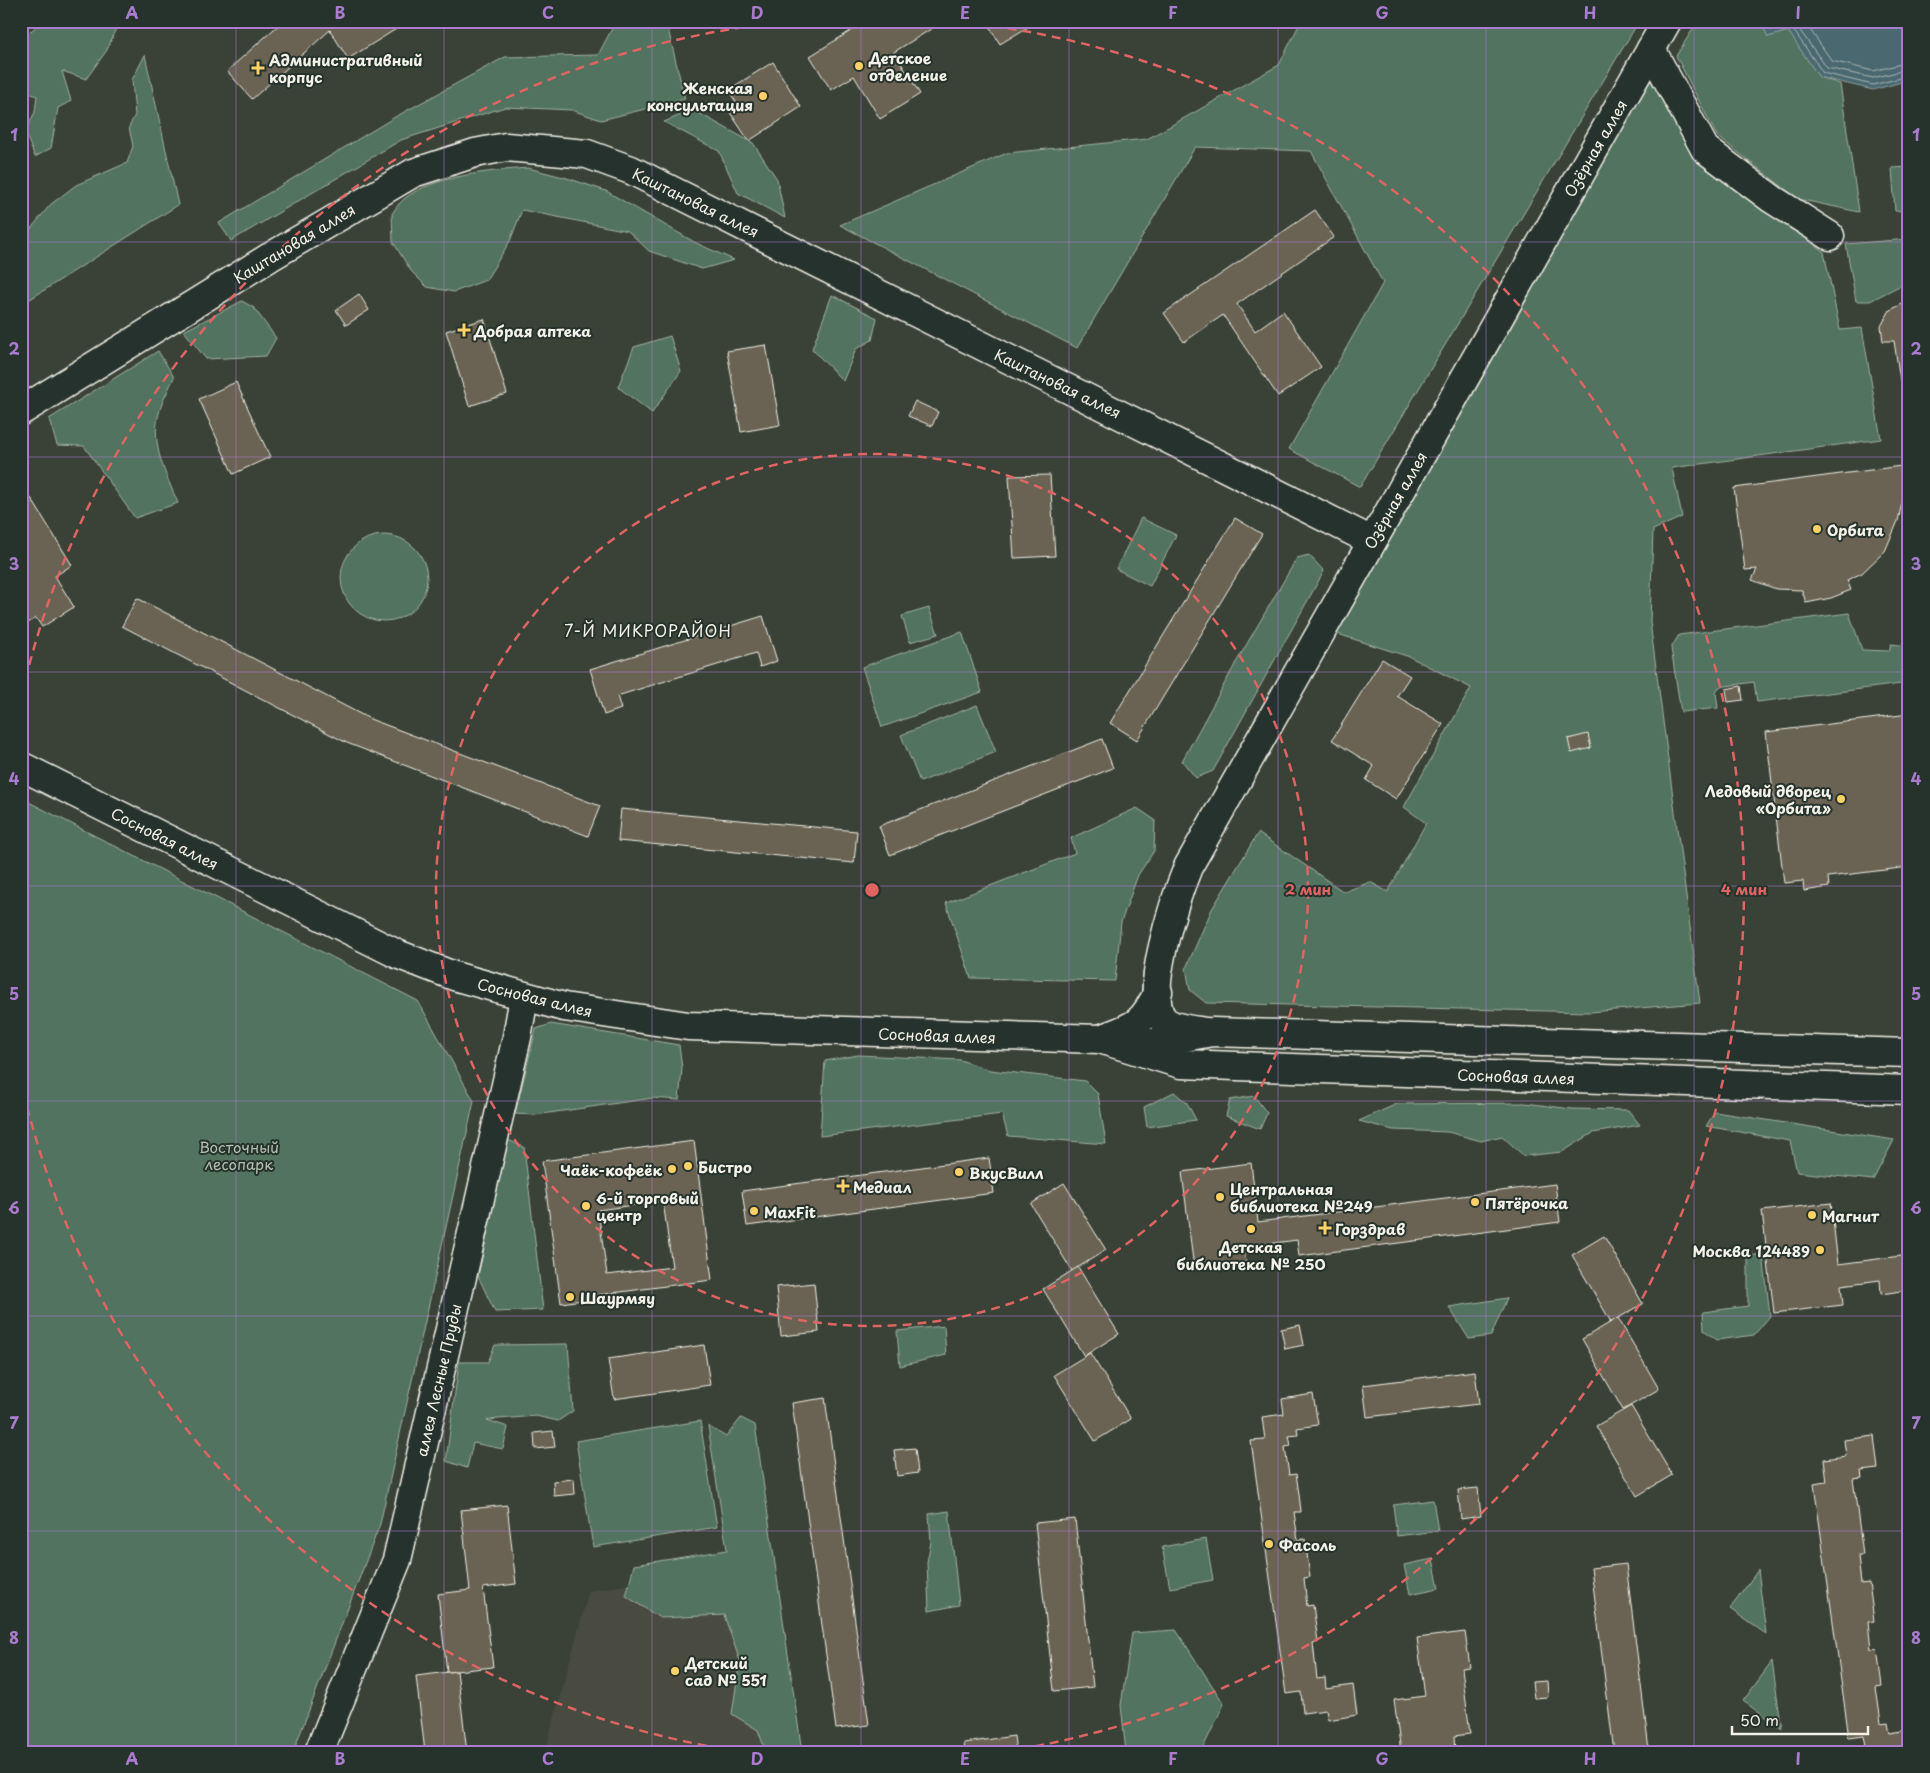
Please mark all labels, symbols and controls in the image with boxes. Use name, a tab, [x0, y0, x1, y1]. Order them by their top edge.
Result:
text: A	[126, 0, 139, 24]
text: B	[335, 0, 346, 24]
text: C	[542, 0, 554, 24]
text: D	[751, 0, 763, 24]
text: E	[960, 0, 970, 24]
text: F	[1168, 0, 1178, 24]
text: G	[1375, 0, 1389, 24]
text: H	[1584, 0, 1596, 24]
text: I	[1795, 0, 1801, 24]
place label: Детское отделение	[868, 46, 947, 86]
place label: Административный корпус	[269, 48, 423, 88]
marker: Детское отделение	[853, 60, 865, 72]
marker: Административный корпус	[251, 61, 265, 75]
place label: Женская консультация	[646, 76, 753, 116]
marker: Женская консультация	[757, 90, 769, 102]
street label: Озёрная аллея	[1558, 95, 1632, 201]
text: 1	[10, 122, 18, 146]
text: 1	[1912, 122, 1920, 146]
street label: Каштановая аллея	[629, 161, 763, 243]
street label: Каштановая аллея	[229, 198, 359, 288]
place label: Добрая аптека	[473, 319, 591, 342]
marker: Добрая аптека	[458, 324, 470, 336]
text: 2	[8, 336, 20, 360]
text: 2	[1910, 336, 1922, 360]
street label: Каштановая аллея	[991, 342, 1125, 424]
street label: Озёрная аллея	[1358, 447, 1432, 553]
place label: Орбита	[1827, 518, 1885, 541]
marker: Орбита	[1811, 523, 1823, 535]
text: 3	[9, 551, 19, 575]
text: 3	[1911, 551, 1921, 575]
district label: 7-Й МИКРОРАЙОН	[564, 618, 732, 642]
text: 4	[9, 766, 20, 790]
text: 4	[1911, 766, 1922, 790]
place label: Ледовый дворец «Орбита»	[1705, 779, 1832, 819]
marker: Ледовый дворец «Орбита»	[1835, 793, 1847, 805]
street label: Сосновая аллея	[107, 801, 223, 875]
text: 2 мин	[1285, 877, 1332, 900]
text: 4 мин	[1721, 877, 1767, 900]
centre of rings	[863, 881, 881, 899]
street label: Сосновая аллея	[475, 972, 595, 1022]
text: 5	[9, 981, 19, 1005]
text: 5	[1911, 981, 1921, 1005]
street label: Сосновая аллея	[878, 1021, 996, 1049]
street label: Сосновая аллея	[1457, 1062, 1575, 1090]
park label: Восточный лесопарк	[199, 1135, 279, 1175]
place label: Бистро	[698, 1155, 752, 1178]
place label: Чаёк-кофеёк	[560, 1158, 662, 1181]
marker: Бистро	[682, 1160, 694, 1172]
place label: ВкусВилл	[969, 1161, 1044, 1184]
marker: Чаёк-кофеёк	[666, 1163, 678, 1175]
marker: ВкусВилл	[953, 1166, 965, 1178]
place label: Медиал	[853, 1175, 912, 1198]
place label: Центральная библиотека №249	[1230, 1177, 1373, 1217]
marker: Медиал	[837, 1180, 849, 1192]
place label: 6-й торговый центр	[596, 1186, 699, 1226]
marker: Центральная библиотека №249	[1214, 1191, 1226, 1203]
place label: Пятёрочка	[1485, 1191, 1569, 1214]
text: 6	[8, 1195, 20, 1219]
text: 6	[1910, 1195, 1922, 1219]
marker: Пятёрочка	[1469, 1196, 1481, 1208]
marker: 6-й торговый центр	[580, 1200, 592, 1212]
place label: MaxFit	[764, 1200, 816, 1223]
place label: Магнит	[1822, 1204, 1880, 1227]
marker: MaxFit	[748, 1205, 760, 1217]
marker: Магнит	[1806, 1209, 1818, 1221]
place label: Горздрав	[1335, 1217, 1405, 1240]
marker: Горздрав	[1319, 1222, 1331, 1234]
marker: Детская библиотека № 250	[1245, 1223, 1257, 1235]
place label: Детская библиотека № 250	[1176, 1235, 1326, 1275]
place label: Москва 124489	[1693, 1239, 1810, 1262]
marker: Москва 124489	[1814, 1244, 1826, 1256]
place label: Шаурмяу	[580, 1286, 655, 1309]
marker: Шаурмяу	[564, 1291, 576, 1303]
street label: аллея Лесные Пруды	[409, 1301, 467, 1459]
text: 7	[9, 1410, 19, 1434]
text: 7	[1911, 1410, 1921, 1434]
place label: Фасоль	[1279, 1533, 1336, 1556]
marker: Фасоль	[1263, 1538, 1275, 1550]
text: 8	[9, 1625, 19, 1649]
text: 8	[1911, 1625, 1921, 1649]
place label: Детский сад № 551	[684, 1651, 767, 1691]
marker: Детский сад № 551	[669, 1665, 681, 1677]
scale bar	[1732, 1703, 1869, 1735]
text: 50 m	[1740, 1708, 1779, 1731]
text: A	[126, 1746, 139, 1770]
text: B	[335, 1746, 346, 1770]
text: C	[542, 1746, 554, 1770]
text: D	[751, 1746, 763, 1770]
text: E	[960, 1746, 970, 1770]
text: F	[1168, 1746, 1178, 1770]
text: G	[1375, 1746, 1389, 1770]
text: H	[1584, 1746, 1596, 1770]
text: I	[1795, 1746, 1801, 1770]

